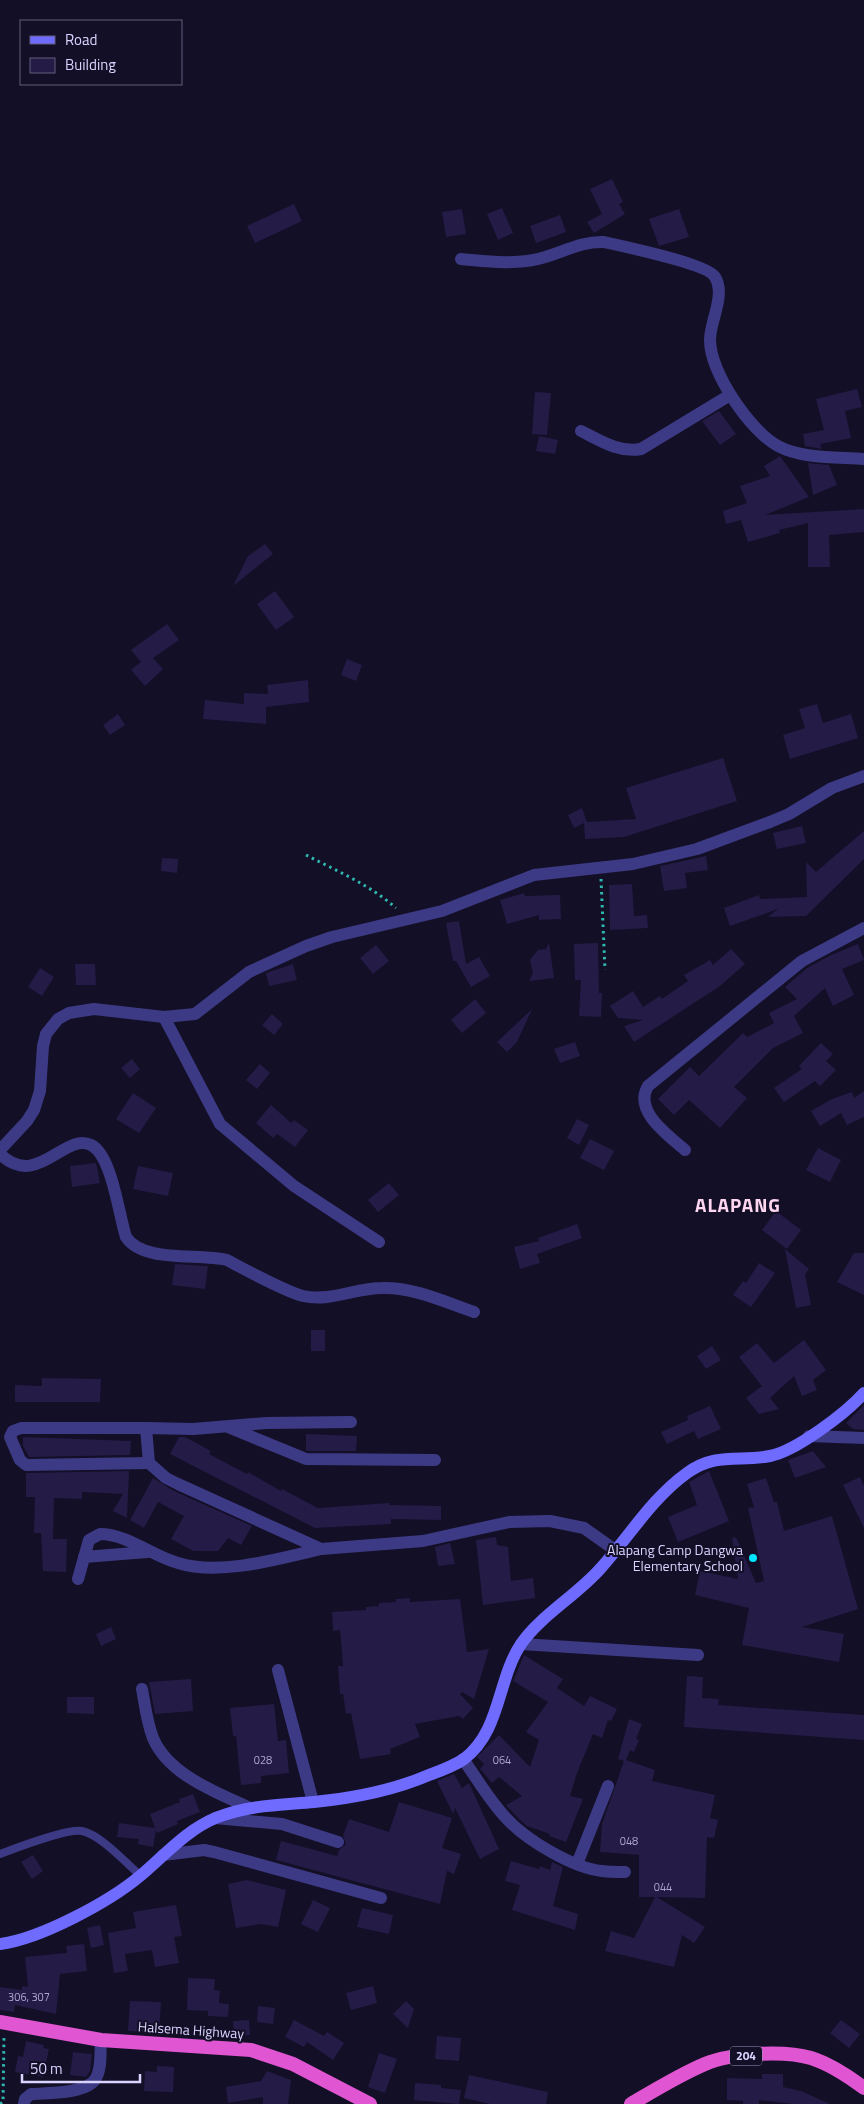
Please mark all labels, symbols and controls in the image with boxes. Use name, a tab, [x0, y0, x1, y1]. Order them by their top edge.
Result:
legend	[20, 20, 182, 85]
text: Road	[65, 28, 97, 51]
text: Building	[65, 53, 116, 76]
district label: ALAPANG	[695, 1190, 781, 1219]
place label: Alapang Camp Dangwa Elementary School	[607, 1539, 743, 1576]
marker: Alapang Camp Dangwa Elementary School	[747, 1552, 759, 1564]
house number: 028	[254, 1752, 272, 1768]
house number: 064	[493, 1752, 511, 1768]
house number: 048	[620, 1833, 638, 1849]
house number: 044	[654, 1879, 672, 1895]
house number: 306, 307	[8, 1989, 50, 2005]
street label: Halsema Highway	[137, 2015, 245, 2044]
road number: 204	[730, 2046, 762, 2066]
scale bar	[22, 2052, 140, 2084]
text: 50 m	[30, 2057, 63, 2080]

